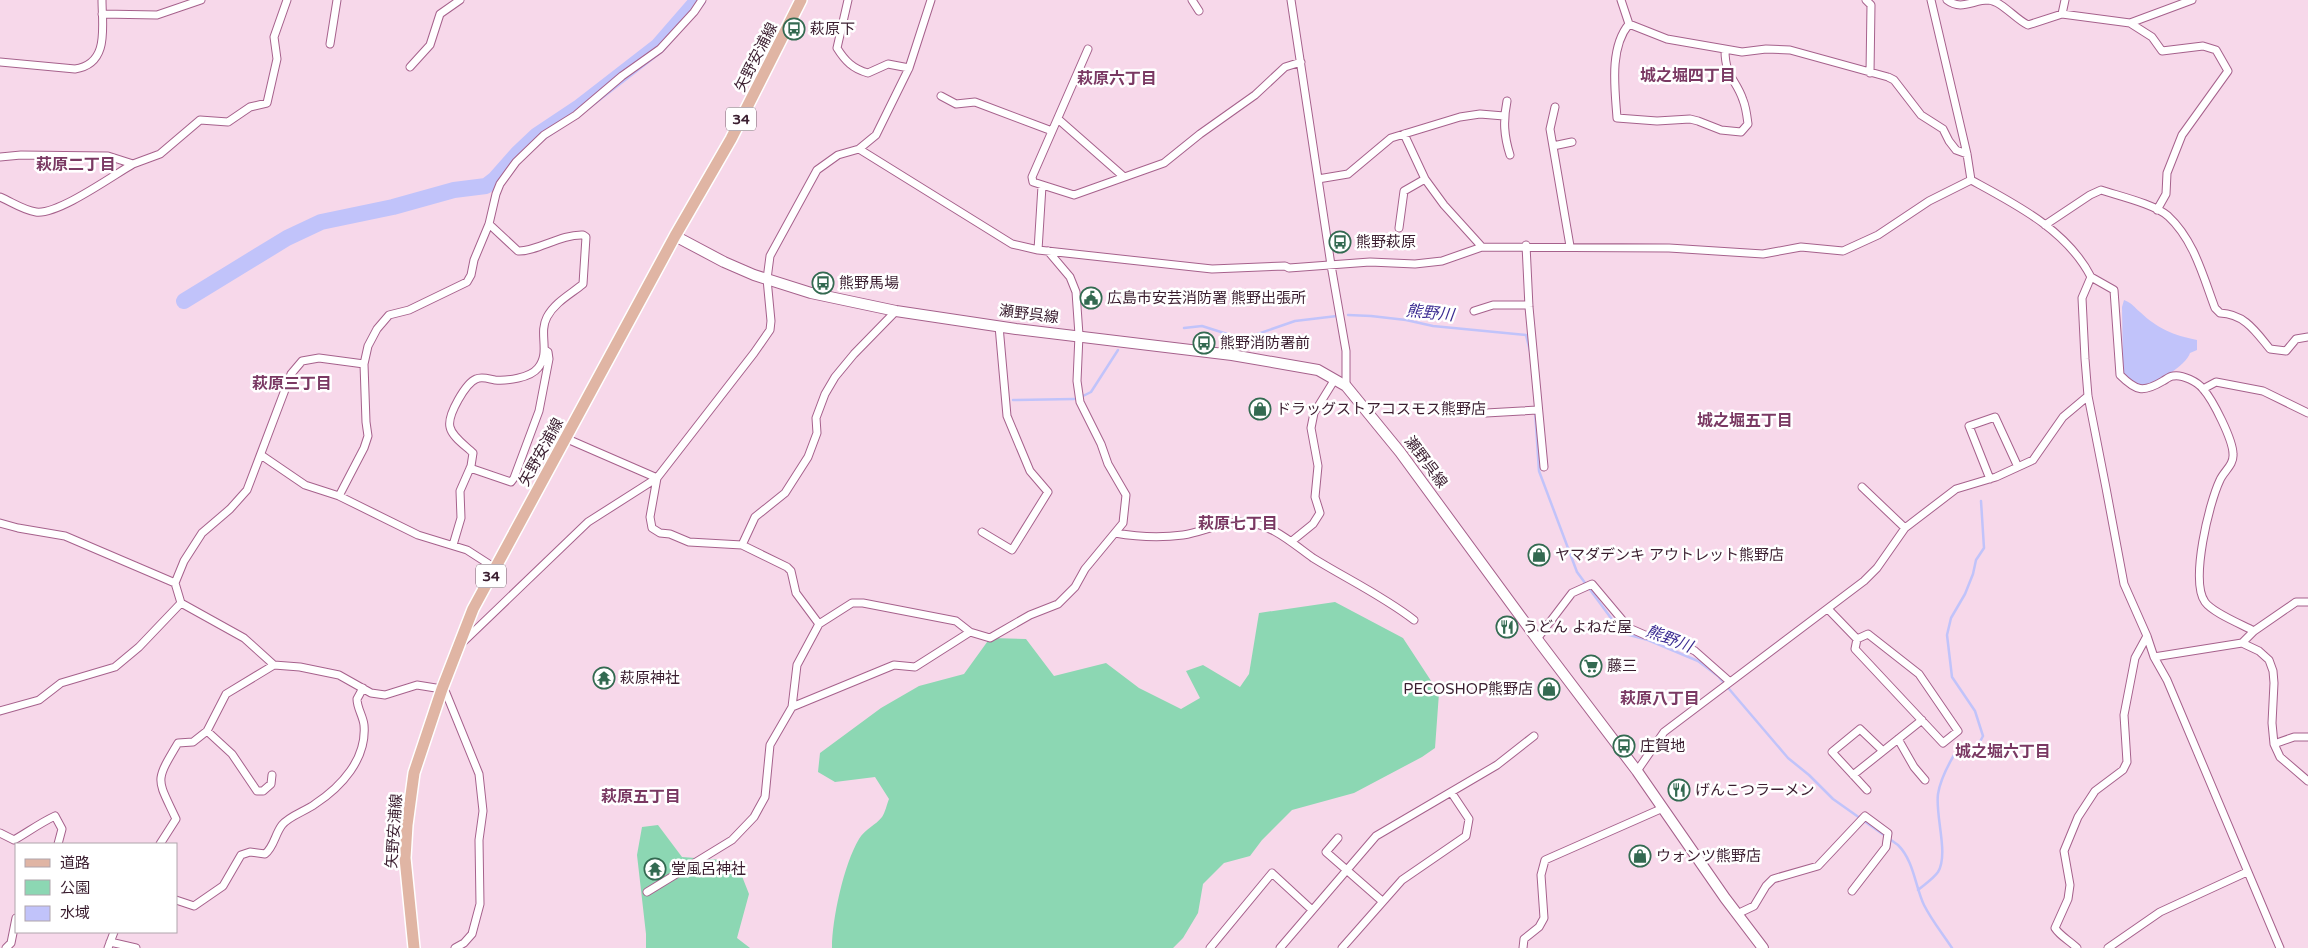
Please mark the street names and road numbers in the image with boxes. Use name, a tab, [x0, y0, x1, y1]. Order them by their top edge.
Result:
street label: 矢野安浦線	[731, 19, 781, 95]
road number: 34	[726, 108, 756, 130]
street label: 瀬野呉線	[998, 301, 1060, 327]
street label: 矢野安浦線	[515, 415, 567, 489]
street label: 瀬野呉線	[1401, 433, 1451, 491]
road number: 34	[476, 564, 506, 588]
street label: 矢野安浦線	[382, 793, 406, 869]

